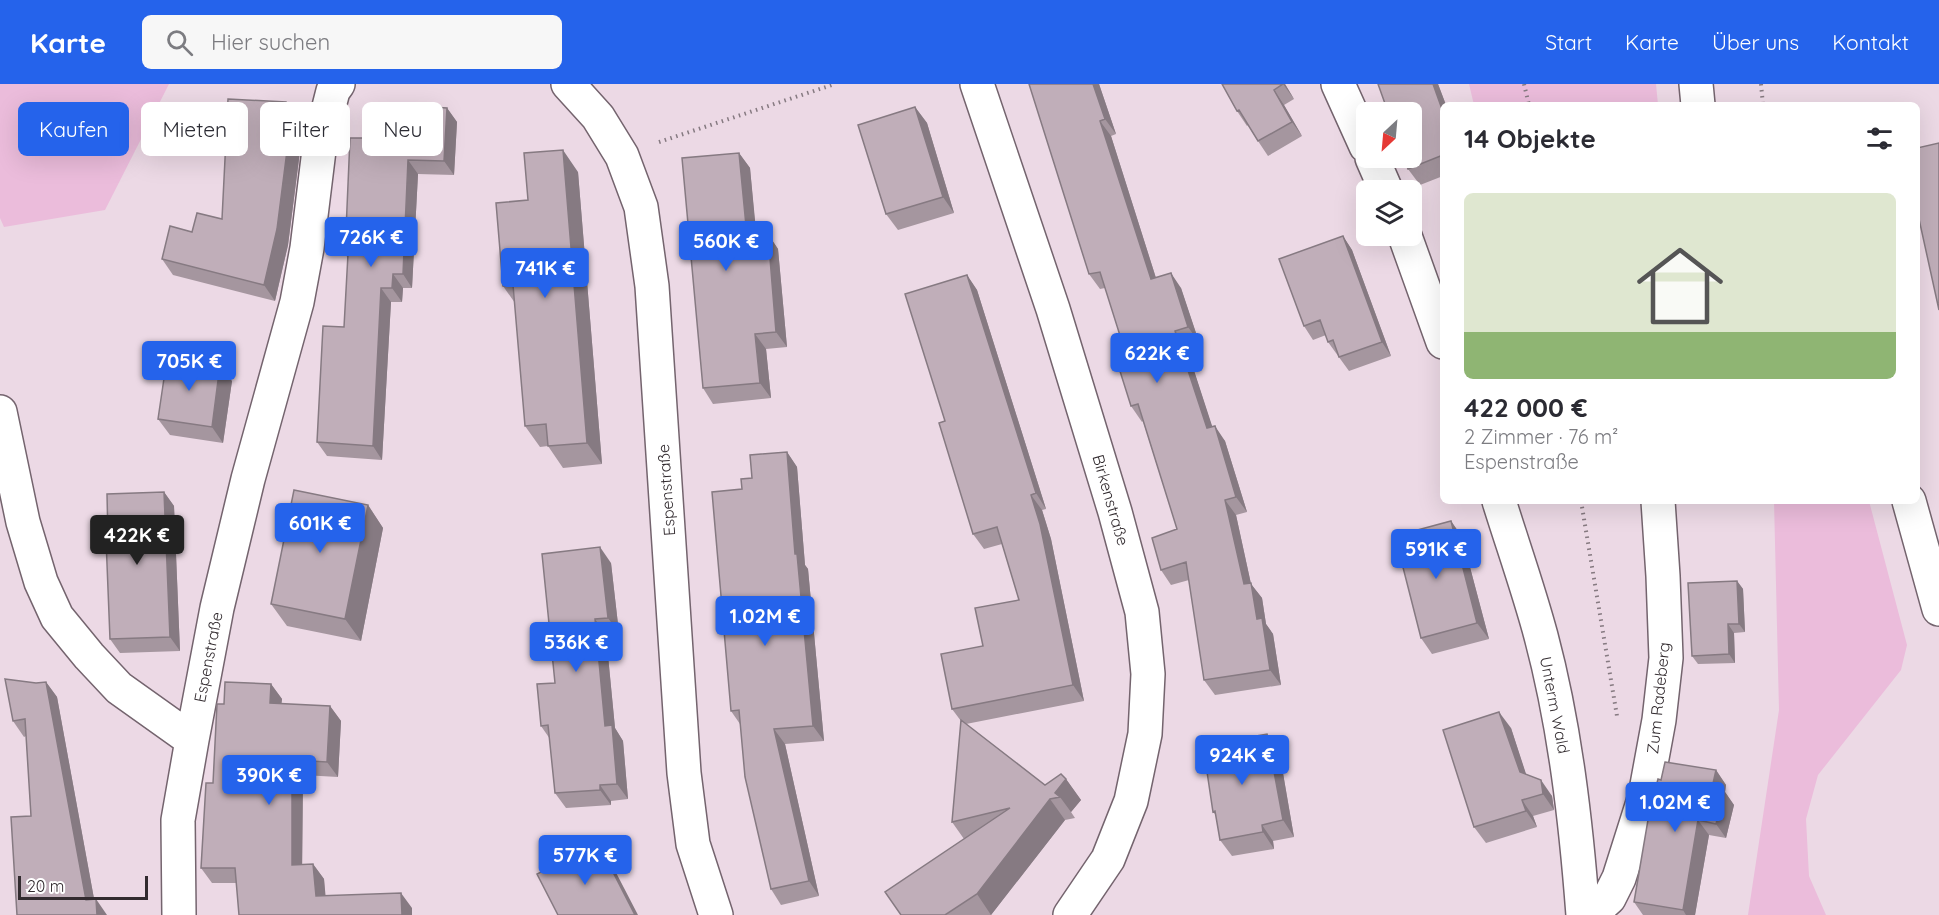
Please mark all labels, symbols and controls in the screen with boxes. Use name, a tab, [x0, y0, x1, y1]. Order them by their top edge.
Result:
search box	[142, 15, 562, 69]
text: Karte	[30, 25, 106, 60]
icon: search	[163, 26, 196, 59]
text: Hier suchen	[211, 28, 330, 56]
text: Start	[1545, 29, 1592, 55]
text: Karte	[1625, 29, 1679, 55]
text: Über uns	[1712, 29, 1799, 55]
text: Kontakt	[1832, 29, 1909, 55]
chip: Kaufen	[18, 102, 129, 156]
chip: Mieten	[141, 102, 248, 156]
chip: Filter	[260, 102, 350, 156]
chip: Neu	[362, 102, 443, 156]
north arrow	[1356, 102, 1422, 168]
map controls	[1356, 102, 1422, 246]
text: 14 Objekte	[1464, 122, 1596, 155]
icon: filters	[1863, 122, 1896, 155]
button: layers	[1356, 180, 1422, 246]
pin: 726K €	[322, 217, 420, 268]
pin: 560K €	[677, 221, 775, 272]
text: 726K €	[339, 224, 403, 249]
text: 560K €	[693, 228, 759, 253]
icon: home	[1626, 232, 1734, 340]
pin: 741K €	[496, 248, 594, 299]
text: 741K €	[515, 255, 575, 280]
pin: 622K €	[1108, 333, 1206, 384]
text: 622K €	[1124, 340, 1190, 365]
pin: 705K €	[140, 341, 238, 392]
text: 705K €	[156, 348, 222, 373]
text: 422 000 €	[1464, 391, 1588, 424]
text: 2 Zimmer · 76 m²	[1464, 424, 1618, 449]
street label: Espenstraße	[653, 443, 679, 537]
text: Espenstraße	[1464, 449, 1579, 474]
street label: Birkenstraße	[1088, 452, 1134, 548]
pin: 601K €	[271, 503, 369, 554]
text: 601K €	[289, 510, 351, 535]
pin: 422K €	[88, 515, 186, 566]
text: 422K €	[104, 522, 170, 547]
pin: 591K €	[1387, 529, 1485, 580]
text: 591K €	[1405, 536, 1467, 561]
pin: 1.02M €	[710, 596, 820, 647]
text: 1.02M €	[730, 603, 800, 628]
street label: Espenstraße	[189, 610, 227, 704]
pin: 536K €	[527, 622, 625, 673]
text: 536K €	[544, 629, 608, 654]
street label: Zum Radeberg	[1642, 641, 1674, 755]
street label: Unterm Wald	[1536, 655, 1574, 755]
pin: 924K €	[1193, 735, 1291, 786]
text: 924K €	[1209, 742, 1275, 767]
pin: 390K €	[220, 755, 318, 806]
text: 390K €	[236, 762, 302, 787]
pin: 1.02M €	[1620, 782, 1730, 833]
text: 1.02M €	[1640, 789, 1710, 814]
pin: 577K €	[536, 835, 634, 886]
text: 577K €	[553, 842, 617, 867]
scale bar	[18, 873, 148, 900]
text: 20 m	[27, 876, 64, 896]

